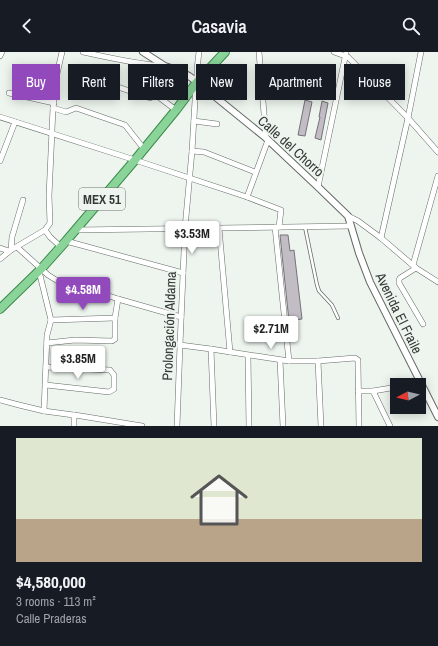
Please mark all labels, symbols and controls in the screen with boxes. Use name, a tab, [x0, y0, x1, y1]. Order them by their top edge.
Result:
text: Casavia	[191, 14, 247, 39]
icon: back	[16, 15, 38, 37]
icon: search	[400, 15, 422, 37]
chip: Buy	[12, 64, 60, 100]
chip: Rent	[68, 64, 120, 100]
chip: Filters	[128, 64, 188, 100]
chip: New	[196, 64, 247, 100]
chip: Apartment	[255, 64, 336, 100]
chip: House	[344, 64, 405, 100]
street label: Calle del Chorro	[254, 112, 328, 180]
road number: MEX 51	[79, 188, 125, 210]
pin: $3.53M	[159, 221, 225, 255]
text: $3.53M	[174, 225, 210, 242]
street label: Avenida El Fraile	[371, 269, 426, 356]
street label: Prolongación Aldama	[158, 271, 180, 381]
pin: $4.58M	[50, 277, 116, 311]
text: $4.58M	[65, 281, 101, 298]
pin: $2.71M	[238, 316, 304, 350]
text: $2.71M	[253, 320, 289, 337]
pin: $3.85M	[45, 346, 111, 380]
text: $3.85M	[60, 350, 96, 367]
north arrow	[390, 378, 426, 414]
map controls	[390, 378, 426, 414]
icon: home	[183, 464, 255, 536]
text: $4,580,000	[16, 570, 86, 593]
text: 3 rooms · 113 m²	[16, 593, 96, 610]
text: Calle Praderas	[16, 610, 87, 627]

